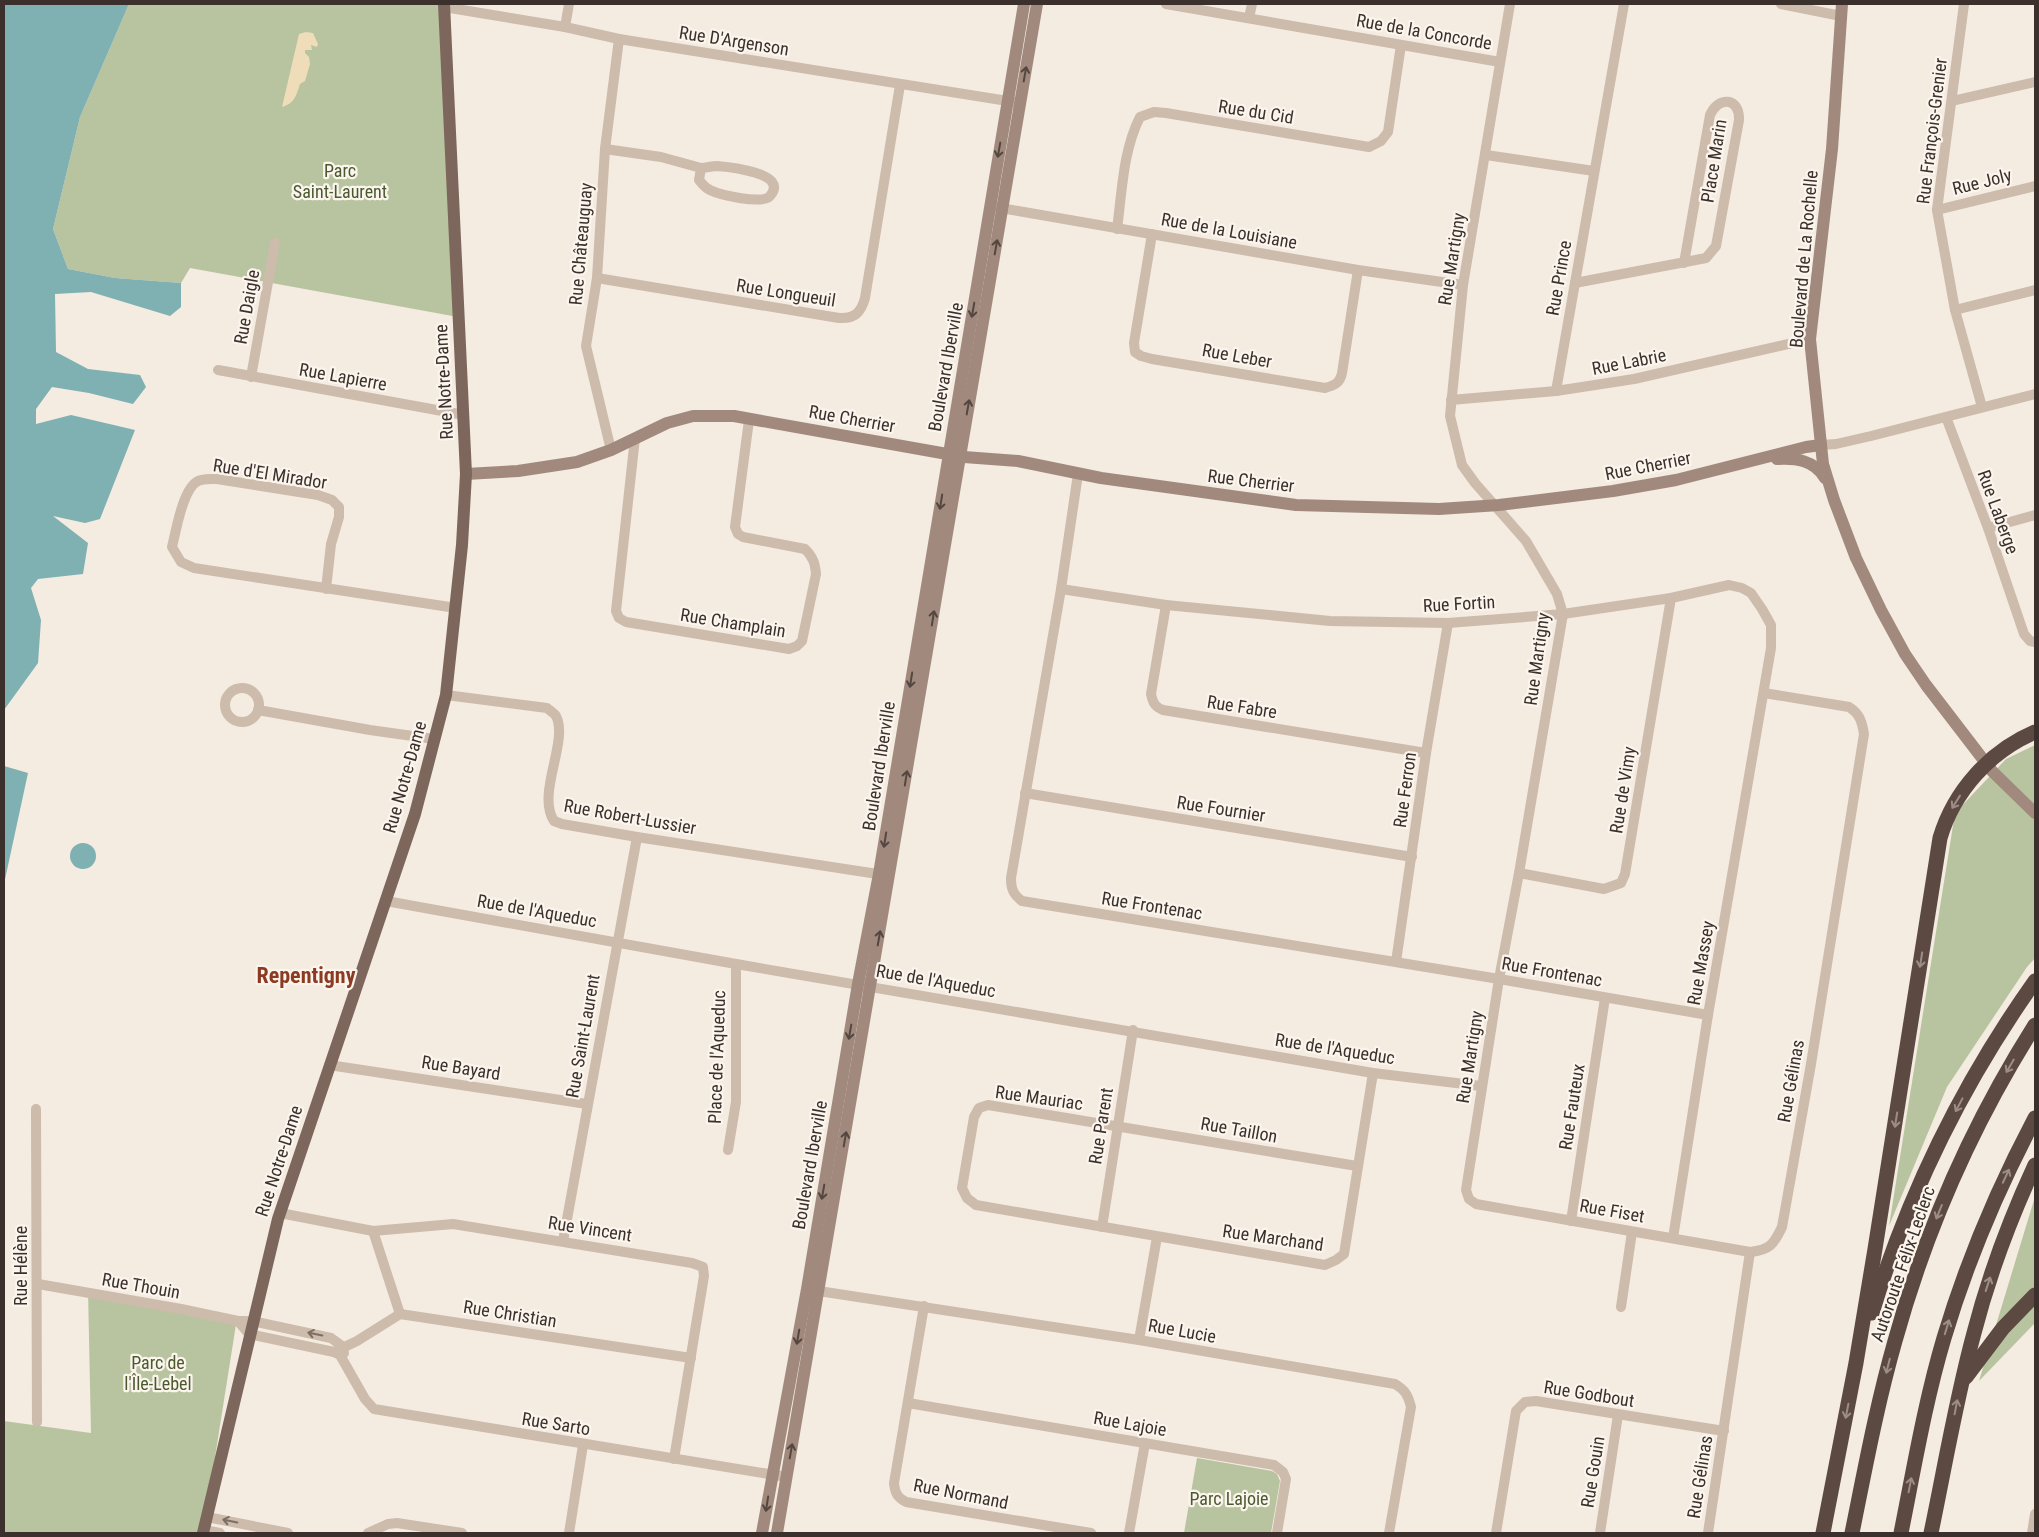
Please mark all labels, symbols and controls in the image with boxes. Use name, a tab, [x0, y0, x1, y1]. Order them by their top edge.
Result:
street label: Rue de la Concorde	[1355, 9, 1493, 54]
street label: Rue D'Argenson	[678, 21, 790, 60]
street label: Rue François-Grenier	[1912, 56, 1951, 205]
one-way arrow	[1020, 66, 1030, 82]
street label: Rue du Cid	[1217, 95, 1295, 128]
street label: Place Marin	[1697, 118, 1730, 204]
one-way arrow	[993, 141, 1003, 157]
park label: Parc Saint-Laurent	[293, 160, 387, 202]
street label: Rue Joly	[1950, 164, 2014, 199]
street label: Boulevard de La Rochelle	[1785, 169, 1822, 349]
street label: Rue Châteauguay	[565, 181, 596, 306]
street label: Rue de la Louisiane	[1159, 208, 1299, 253]
street label: Rue Martigny	[1434, 211, 1469, 307]
one-way arrow	[991, 239, 1001, 255]
street label: Rue Prince	[1542, 239, 1575, 317]
street label: Rue Daigle	[230, 268, 263, 346]
street label: Rue Longueuil	[735, 274, 837, 311]
street label: Boulevard Iberville	[924, 301, 967, 433]
one-way arrow	[968, 302, 978, 318]
street label: Rue Notre-Dame	[430, 324, 457, 440]
street label: Rue Leber	[1200, 339, 1274, 372]
street label: Rue Labrie	[1590, 344, 1668, 379]
street label: Rue Lapierre	[298, 358, 389, 395]
one-way arrow	[964, 400, 974, 416]
street label: Rue Cherrier	[807, 401, 897, 437]
street label: Rue Cherrier	[1603, 447, 1693, 484]
street label: Rue d'El Mirador	[212, 454, 329, 493]
street label: Rue Cherrier	[1207, 465, 1296, 496]
street label: Rue Laberge	[1974, 467, 2023, 557]
one-way arrow	[935, 494, 945, 510]
street label: Rue Fortin	[1422, 591, 1496, 616]
street label: Rue Champlain	[679, 604, 787, 641]
one-way arrow	[928, 610, 938, 626]
street label: Rue Martigny	[1520, 611, 1553, 707]
one-way arrow	[906, 671, 916, 687]
street label: Rue Fabre	[1206, 691, 1279, 722]
street label: Boulevard Iberville	[858, 700, 899, 832]
street label: Rue Notre-Dame	[379, 718, 431, 835]
street label: Rue de Vimy	[1605, 745, 1640, 835]
street label: Rue Ferron	[1389, 751, 1420, 829]
one-way arrow	[901, 771, 911, 787]
street label: Rue Fournier	[1175, 791, 1267, 826]
street label: Rue Robert-Lussier	[562, 795, 698, 839]
one-way arrow	[1951, 795, 1961, 809]
one-way arrow	[880, 831, 890, 847]
street label: Rue Frontenac	[1100, 887, 1204, 924]
street label: Rue de l'Aqueduc	[476, 890, 599, 931]
street label: Rue Massey	[1683, 919, 1718, 1007]
one-way arrow	[874, 931, 884, 947]
one-way arrow	[1915, 951, 1925, 967]
street label: Rue Frontenac	[1500, 952, 1604, 991]
street label: Rue de l'Aqueduc	[875, 960, 998, 1001]
district label: Repentigny	[257, 963, 356, 988]
street label: Rue Saint-Laurent	[561, 972, 604, 1099]
street label: Place de l'Aqueduc	[704, 990, 729, 1124]
street label: Rue Martigny	[1452, 1009, 1487, 1105]
one-way arrow	[844, 1024, 854, 1040]
street label: Rue de l'Aqueduc	[1274, 1029, 1396, 1068]
street label: Rue Gélinas	[1773, 1038, 1808, 1124]
street label: Rue Bayard	[420, 1051, 502, 1084]
one-way arrow	[2005, 1059, 2015, 1073]
street label: Rue Fauteux	[1554, 1062, 1589, 1151]
street label: Rue Mauriac	[994, 1081, 1084, 1114]
street label: Rue Parent	[1084, 1086, 1117, 1166]
one-way arrow	[1954, 1097, 1964, 1111]
street label: Boulevard Iberville	[788, 1099, 831, 1231]
street label: Rue Notre-Dame	[251, 1103, 306, 1219]
street label: Rue Taillon	[1199, 1112, 1279, 1147]
one-way arrow	[1891, 1112, 1901, 1128]
one-way arrow	[840, 1132, 850, 1148]
one-way arrow	[2002, 1169, 2011, 1184]
street label: Autoroute Félix-Leclerc	[1866, 1183, 1939, 1344]
one-way arrow	[817, 1184, 827, 1200]
street label: Rue Fiset	[1578, 1194, 1646, 1227]
one-way arrow	[1933, 1204, 1943, 1219]
street label: Rue Vincent	[547, 1212, 633, 1245]
street label: Rue Marchand	[1221, 1220, 1325, 1255]
street label: Rue Hélène	[10, 1226, 31, 1306]
street label: Rue Thouin	[100, 1268, 182, 1303]
one-way arrow	[1984, 1277, 1993, 1292]
street label: Rue Christian	[462, 1296, 558, 1331]
street label: Rue Lucie	[1146, 1314, 1218, 1347]
one-way arrow	[1943, 1320, 1953, 1336]
one-way arrow	[307, 1329, 323, 1338]
one-way arrow	[792, 1329, 802, 1345]
park label: Parc de l'Île-Lebel	[124, 1352, 192, 1394]
one-way arrow	[1883, 1358, 1892, 1374]
street label: Rue Godbout	[1542, 1376, 1636, 1411]
one-way arrow	[1952, 1399, 1962, 1415]
one-way arrow	[1842, 1402, 1851, 1418]
street label: Rue Lajoie	[1092, 1407, 1168, 1440]
street label: Rue Sarto	[520, 1408, 592, 1439]
street label: Rue Gélinas	[1683, 1434, 1716, 1520]
street label: Rue Gouin	[1577, 1435, 1609, 1509]
one-way arrow	[787, 1443, 797, 1459]
street label: Rue Normand	[912, 1474, 1010, 1513]
one-way arrow	[1906, 1478, 1915, 1494]
park label: Parc Lajoie	[1189, 1488, 1269, 1509]
one-way arrow	[762, 1495, 772, 1511]
one-way arrow	[223, 1516, 239, 1526]

